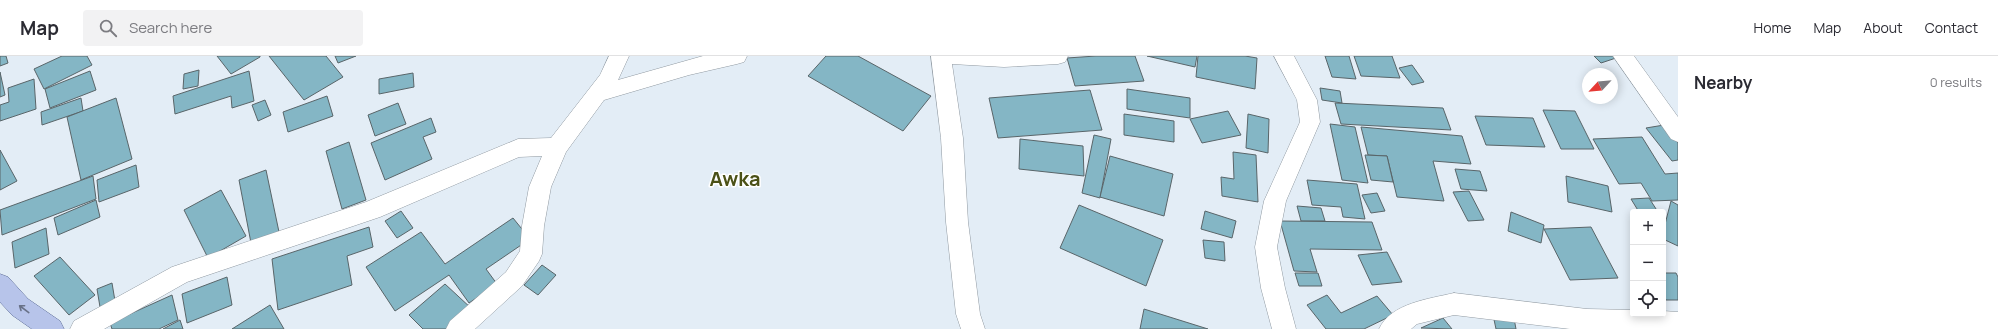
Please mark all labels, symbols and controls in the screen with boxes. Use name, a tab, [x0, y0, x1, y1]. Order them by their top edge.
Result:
search box	[83, 10, 363, 46]
text: Map	[20, 15, 59, 41]
icon: search	[97, 17, 119, 39]
text: Search here	[129, 17, 212, 38]
text: Home	[1754, 18, 1791, 37]
text: Map	[1813, 18, 1841, 37]
text: About	[1863, 18, 1903, 37]
text: Contact	[1925, 18, 1978, 37]
north arrow	[1582, 68, 1618, 104]
text: Nearby	[1694, 71, 1752, 94]
text: 0 results	[1930, 73, 1982, 91]
district label: Awka	[710, 165, 760, 192]
map controls	[1630, 209, 1666, 317]
button: +	[1630, 209, 1666, 245]
button: −	[1630, 245, 1666, 281]
button: locate	[1630, 281, 1666, 317]
one-way arrow	[19, 305, 30, 313]

